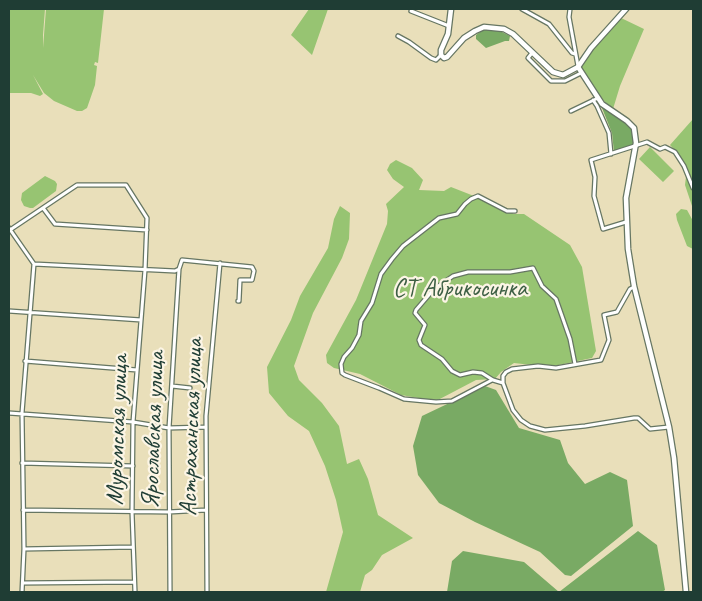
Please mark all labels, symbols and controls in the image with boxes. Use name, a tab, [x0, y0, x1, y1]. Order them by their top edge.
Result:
park label: СТ Абрикосинка	[393, 274, 527, 304]
street label: Астраханская улица	[174, 338, 210, 516]
street label: Ярославская улица	[136, 351, 172, 509]
street label: Муромская улица	[100, 354, 136, 506]

